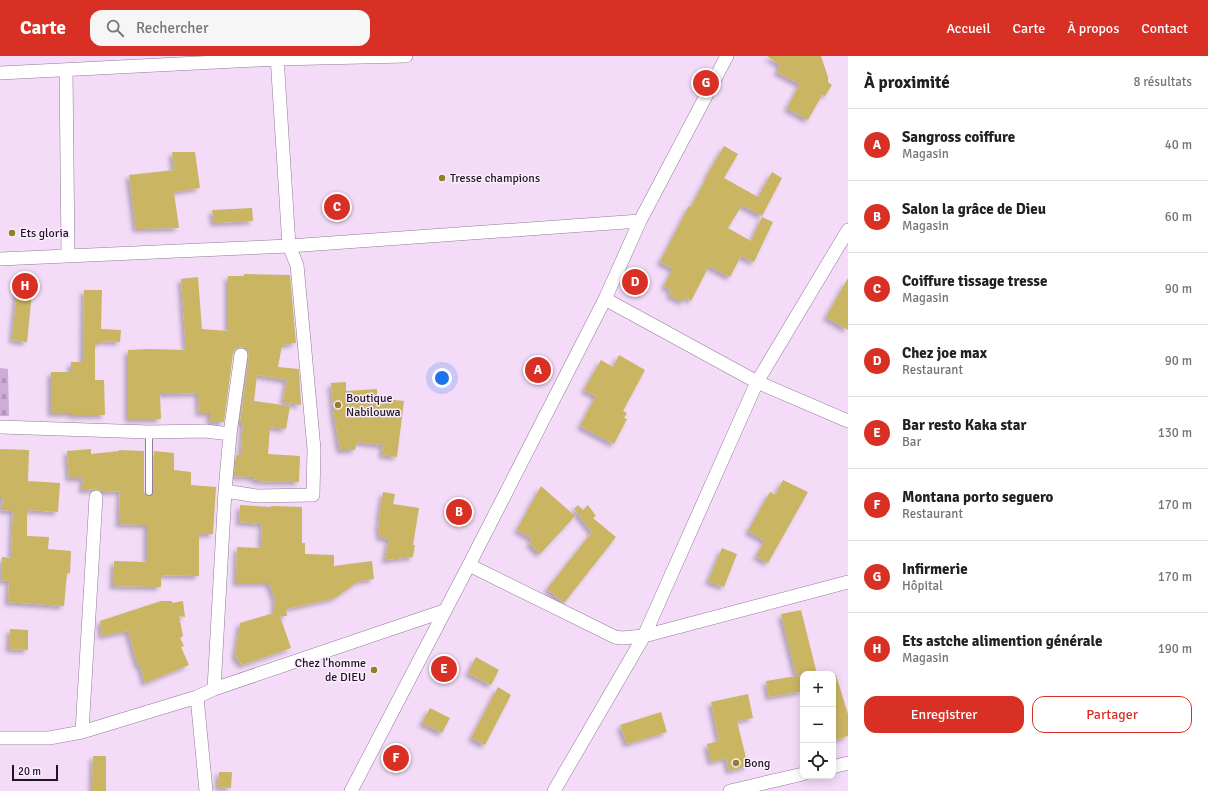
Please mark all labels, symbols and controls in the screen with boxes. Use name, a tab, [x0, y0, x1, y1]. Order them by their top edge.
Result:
search box	[90, 10, 370, 46]
text: Carte	[20, 16, 66, 40]
icon: search	[104, 17, 126, 39]
text: Rechercher	[136, 19, 209, 37]
text: Accueil	[946, 20, 991, 37]
text: Carte	[1013, 20, 1045, 37]
text: À propos	[1067, 20, 1119, 37]
text: Contact	[1141, 20, 1188, 37]
pin: G	[693, 68, 719, 98]
text: À proximité	[864, 72, 950, 93]
text: 8 résultats	[1133, 74, 1192, 90]
text: Sangross coiffure	[902, 128, 1015, 146]
text: A	[873, 137, 881, 153]
text: 40 m	[1165, 137, 1192, 153]
text: Magasin	[902, 146, 949, 162]
place label: Tresse champions	[450, 171, 540, 186]
marker: Tresse champions	[437, 173, 447, 183]
pin: C	[324, 192, 350, 222]
text: Salon la grâce de Dieu	[902, 200, 1046, 218]
text: B	[873, 209, 881, 225]
text: 60 m	[1165, 209, 1192, 225]
text: Magasin	[902, 218, 949, 234]
place label: Ets gloria	[20, 226, 69, 241]
marker: Ets gloria	[7, 228, 17, 238]
pin: D	[622, 267, 648, 297]
pin: H	[12, 271, 38, 301]
text: Coiffure tissage tresse	[902, 272, 1047, 290]
text: C	[873, 281, 881, 297]
text: 90 m	[1165, 281, 1192, 297]
text: Magasin	[902, 290, 949, 306]
text: Chez joe max	[902, 344, 987, 362]
text: D	[873, 353, 881, 369]
text: 90 m	[1165, 353, 1192, 369]
pin: A	[525, 355, 551, 385]
text: Restaurant	[902, 362, 963, 378]
your location	[432, 368, 452, 388]
place label: Boutique Nabilouwa	[346, 391, 401, 420]
marker: Boutique Nabilouwa	[333, 400, 343, 410]
text: Bar resto Kaka star	[902, 416, 1026, 434]
text: E	[873, 425, 881, 441]
text: 130 m	[1158, 425, 1192, 441]
text: Bar	[902, 434, 921, 450]
text: Montana porto seguero	[902, 488, 1053, 506]
pin: B	[446, 497, 472, 527]
text: F	[874, 497, 880, 513]
text: 170 m	[1158, 497, 1192, 513]
text: Restaurant	[902, 506, 963, 522]
text: Infirmerie	[902, 560, 968, 578]
text: G	[873, 569, 881, 585]
text: 170 m	[1158, 569, 1192, 585]
text: Hôpital	[902, 578, 943, 594]
text: Ets astche alimention générale	[902, 632, 1102, 650]
text: H	[873, 641, 881, 657]
text: 190 m	[1158, 641, 1192, 657]
text: Magasin	[902, 650, 949, 666]
pin: E	[431, 654, 457, 684]
place label: Chez l'homme de DIEU	[295, 656, 366, 685]
marker: Chez l'homme de DIEU	[369, 665, 379, 675]
map controls	[800, 671, 836, 779]
button: +	[800, 671, 836, 707]
button: Enregistrer	[864, 696, 1024, 733]
button: Partager	[1032, 696, 1192, 733]
button: −	[800, 707, 836, 743]
pin: F	[383, 743, 409, 773]
button: locate	[800, 743, 836, 779]
place label: Bong	[744, 756, 770, 771]
marker: Bong	[731, 758, 741, 768]
scale bar	[12, 763, 58, 782]
text: 20 m	[18, 765, 41, 778]

